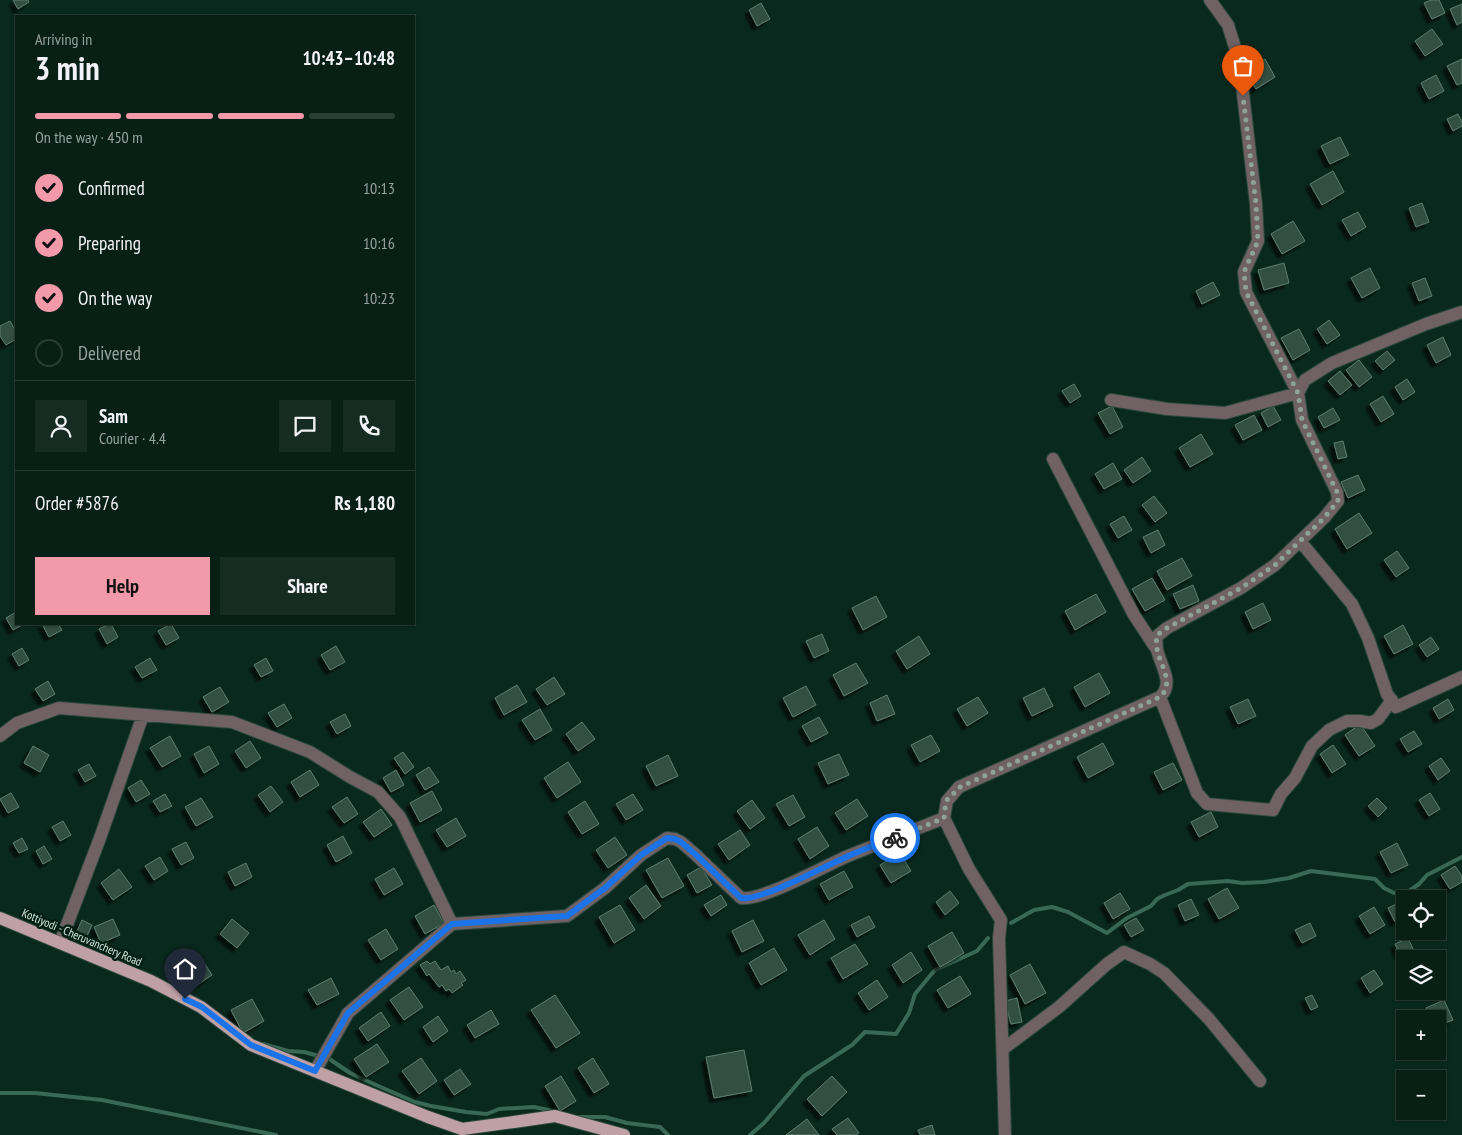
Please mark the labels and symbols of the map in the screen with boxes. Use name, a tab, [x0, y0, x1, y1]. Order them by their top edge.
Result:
pin	[1222, 45, 1264, 96]
courier	[870, 813, 920, 863]
street label: Kottiyodi - Cheruvanchery Road	[20, 905, 144, 969]
pin	[164, 948, 206, 999]

